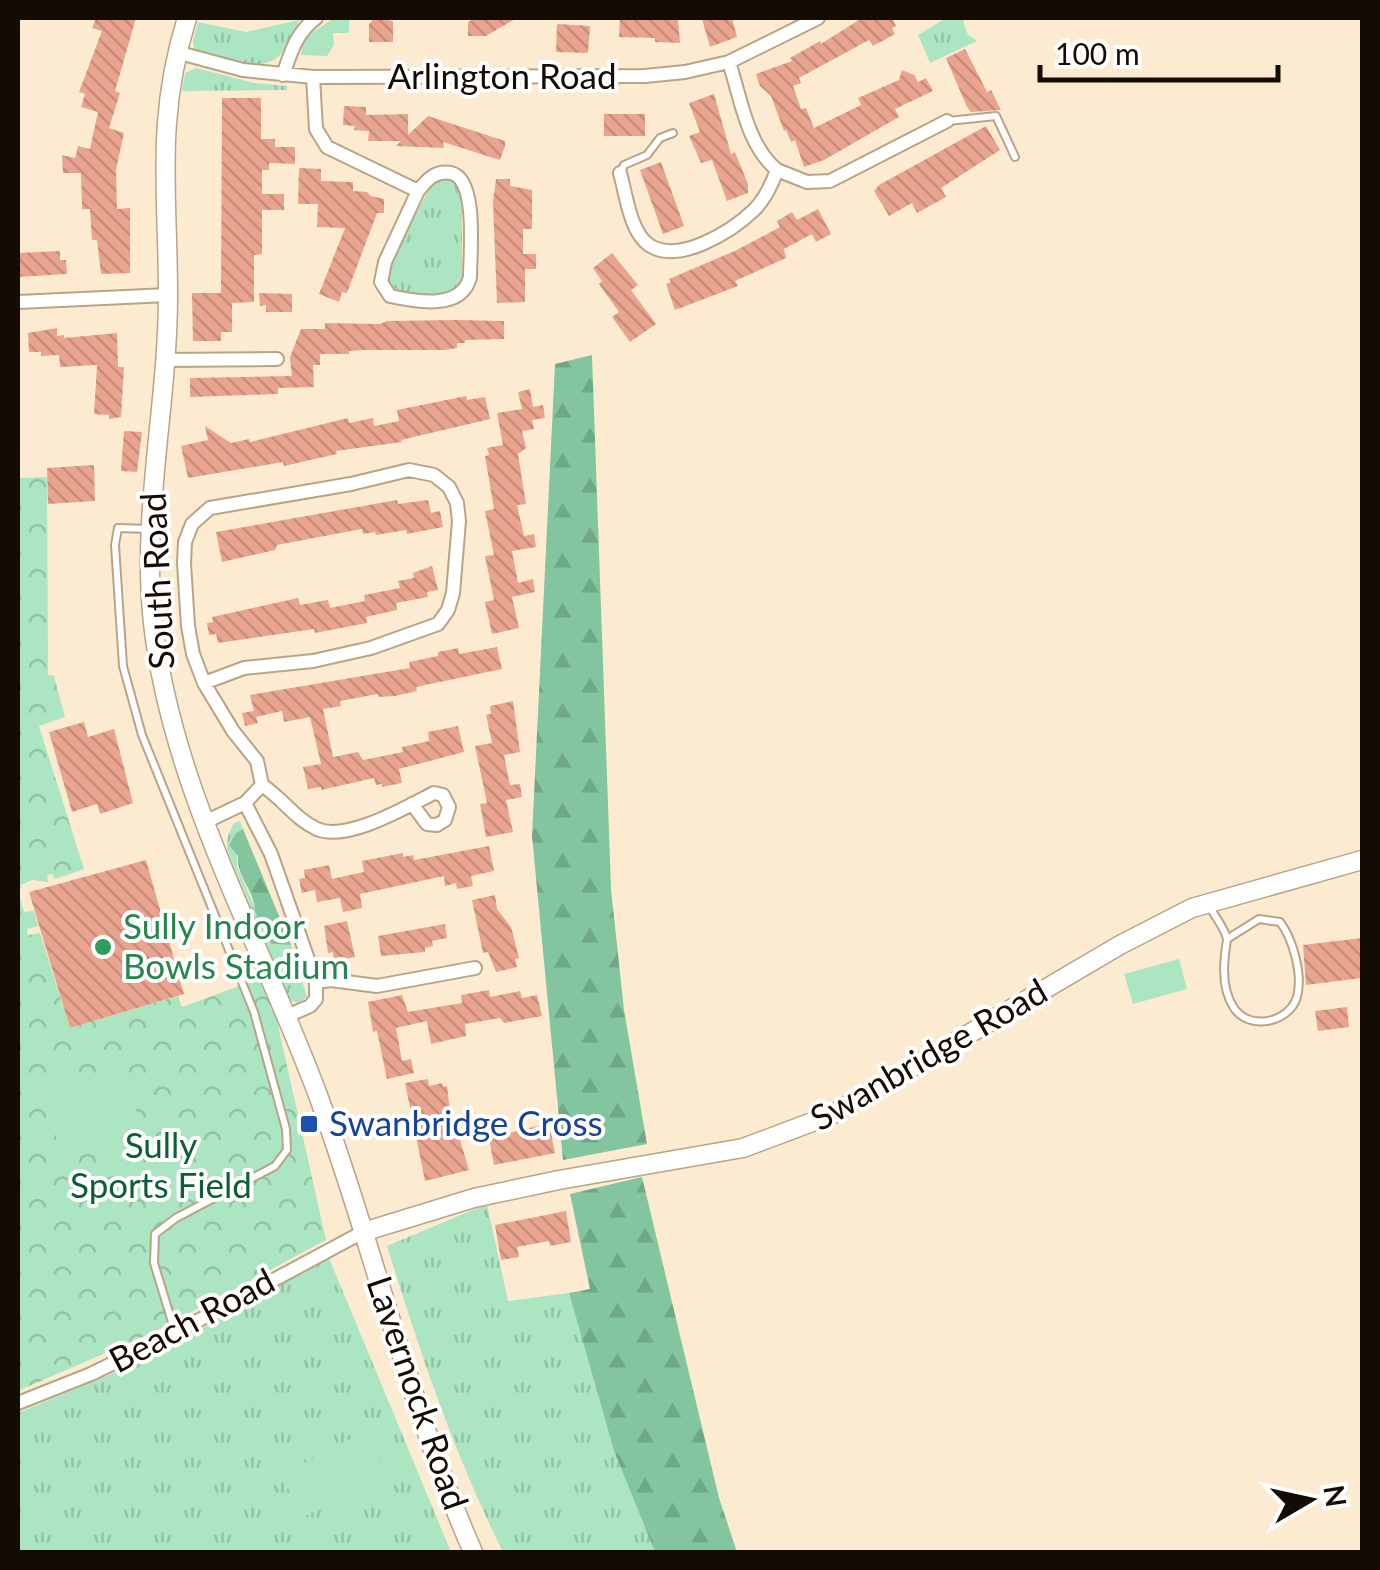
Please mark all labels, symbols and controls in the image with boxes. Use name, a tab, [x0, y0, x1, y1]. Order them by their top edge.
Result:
scale bar	[1040, 20, 1278, 82]
text: 100 m	[1055, 35, 1140, 71]
street label: Arlington Road	[387, 54, 617, 96]
street label: South Road	[130, 492, 182, 671]
place label: Sully Indoor Bowls Stadium	[123, 904, 349, 986]
marker: Sully Indoor Bowls Stadium	[92, 936, 114, 958]
street label: Swanbridge Road	[802, 969, 1054, 1138]
place label: Swanbridge Cross	[329, 1101, 603, 1143]
marker: Swanbridge Cross	[298, 1113, 320, 1135]
park label: Sully Sports Field	[70, 1123, 252, 1205]
street label: Beach Road	[101, 1258, 281, 1380]
street label: Lavernock Road	[359, 1270, 479, 1515]
north arrow	[1260, 1450, 1360, 1550]
text: N	[1317, 1483, 1354, 1509]

